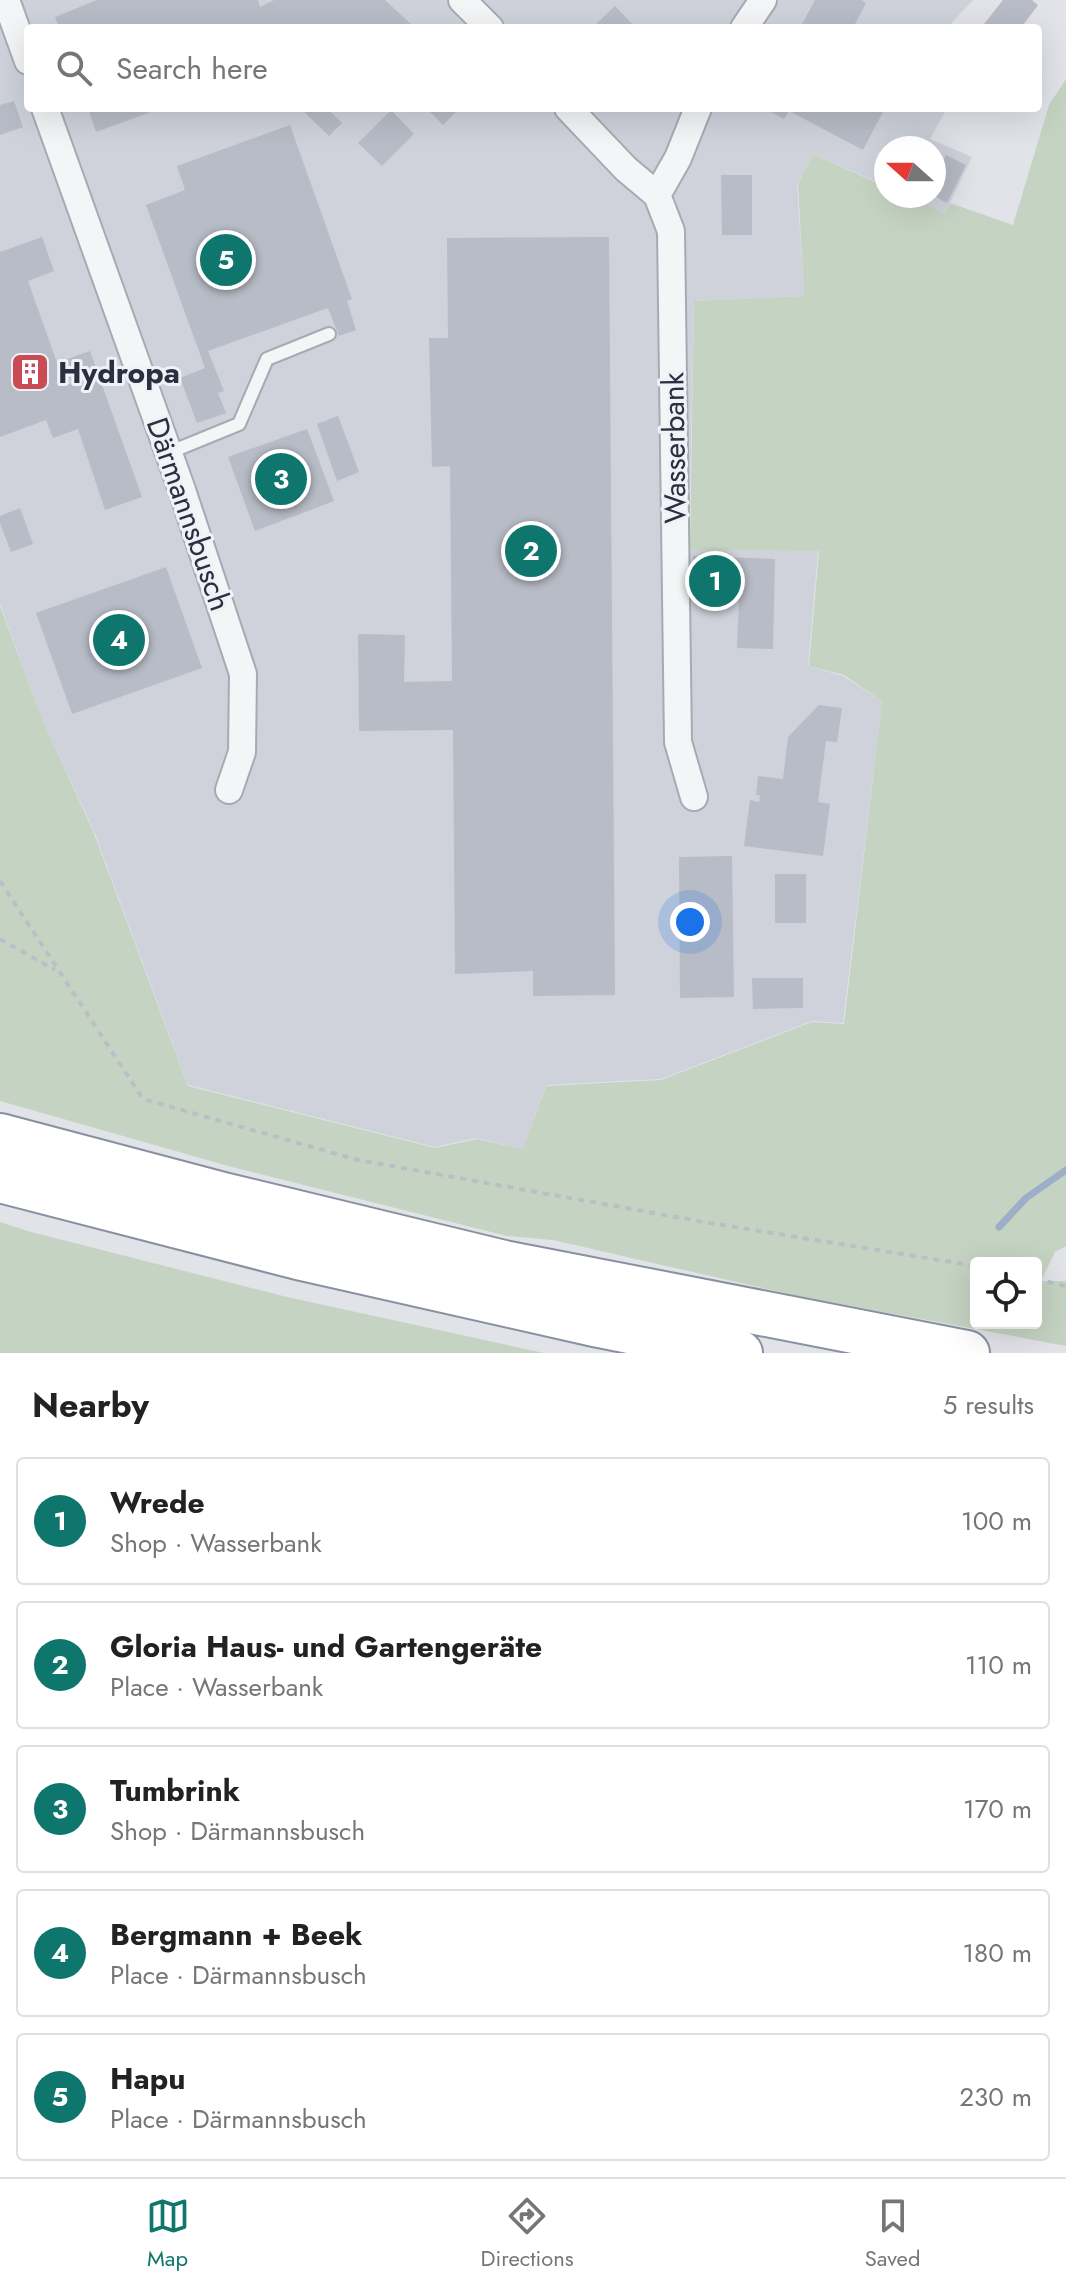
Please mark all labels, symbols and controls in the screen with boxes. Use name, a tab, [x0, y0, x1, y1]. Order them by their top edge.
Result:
search box	[24, 24, 1042, 112]
icon: search	[52, 46, 96, 90]
text: Search here	[116, 47, 268, 90]
north arrow	[874, 136, 946, 208]
pin: 5	[200, 230, 252, 290]
building icon: Hydropa	[9, 351, 51, 393]
place label: Hydropa	[58, 351, 180, 394]
street label: Wasserbank	[651, 371, 697, 524]
street label: Därmannsbusch	[136, 412, 242, 616]
pin: 3	[255, 449, 307, 509]
pin: 2	[505, 521, 557, 581]
pin: 1	[689, 551, 741, 611]
pin: 4	[93, 610, 145, 670]
your location	[670, 902, 710, 942]
map controls	[970, 1257, 1042, 1329]
button: locate	[970, 1257, 1042, 1329]
text: Nearby	[32, 1381, 149, 1430]
text: 5 results	[943, 1386, 1034, 1424]
text: Wrede	[110, 1481, 205, 1524]
text: 1	[53, 1502, 67, 1540]
text: 100 m	[961, 1502, 1032, 1540]
text: Shop · Wasserbank	[110, 1524, 322, 1562]
text: Gloria Haus- und Gartengeräte	[110, 1625, 542, 1668]
text: 2	[51, 1646, 69, 1684]
text: 110 m	[965, 1646, 1032, 1684]
text: Place · Wasserbank	[110, 1668, 323, 1706]
text: Tumbrink	[110, 1769, 240, 1812]
text: 3	[52, 1790, 68, 1828]
text: 170 m	[963, 1790, 1032, 1828]
text: Shop · Därmannsbusch	[110, 1812, 365, 1850]
text: Bergmann + Beek	[110, 1913, 362, 1956]
text: 4	[51, 1934, 69, 1972]
text: 180 m	[962, 1934, 1032, 1972]
text: Place · Därmannsbusch	[110, 1956, 367, 1994]
text: Hapu	[110, 2057, 186, 2100]
text: 5	[52, 2078, 68, 2116]
text: 230 m	[959, 2078, 1032, 2116]
text: Place · Därmannsbusch	[110, 2100, 367, 2138]
tab: Map	[146, 2194, 190, 2274]
tab: Directions	[481, 2194, 574, 2274]
tab: Saved	[865, 2194, 920, 2274]

